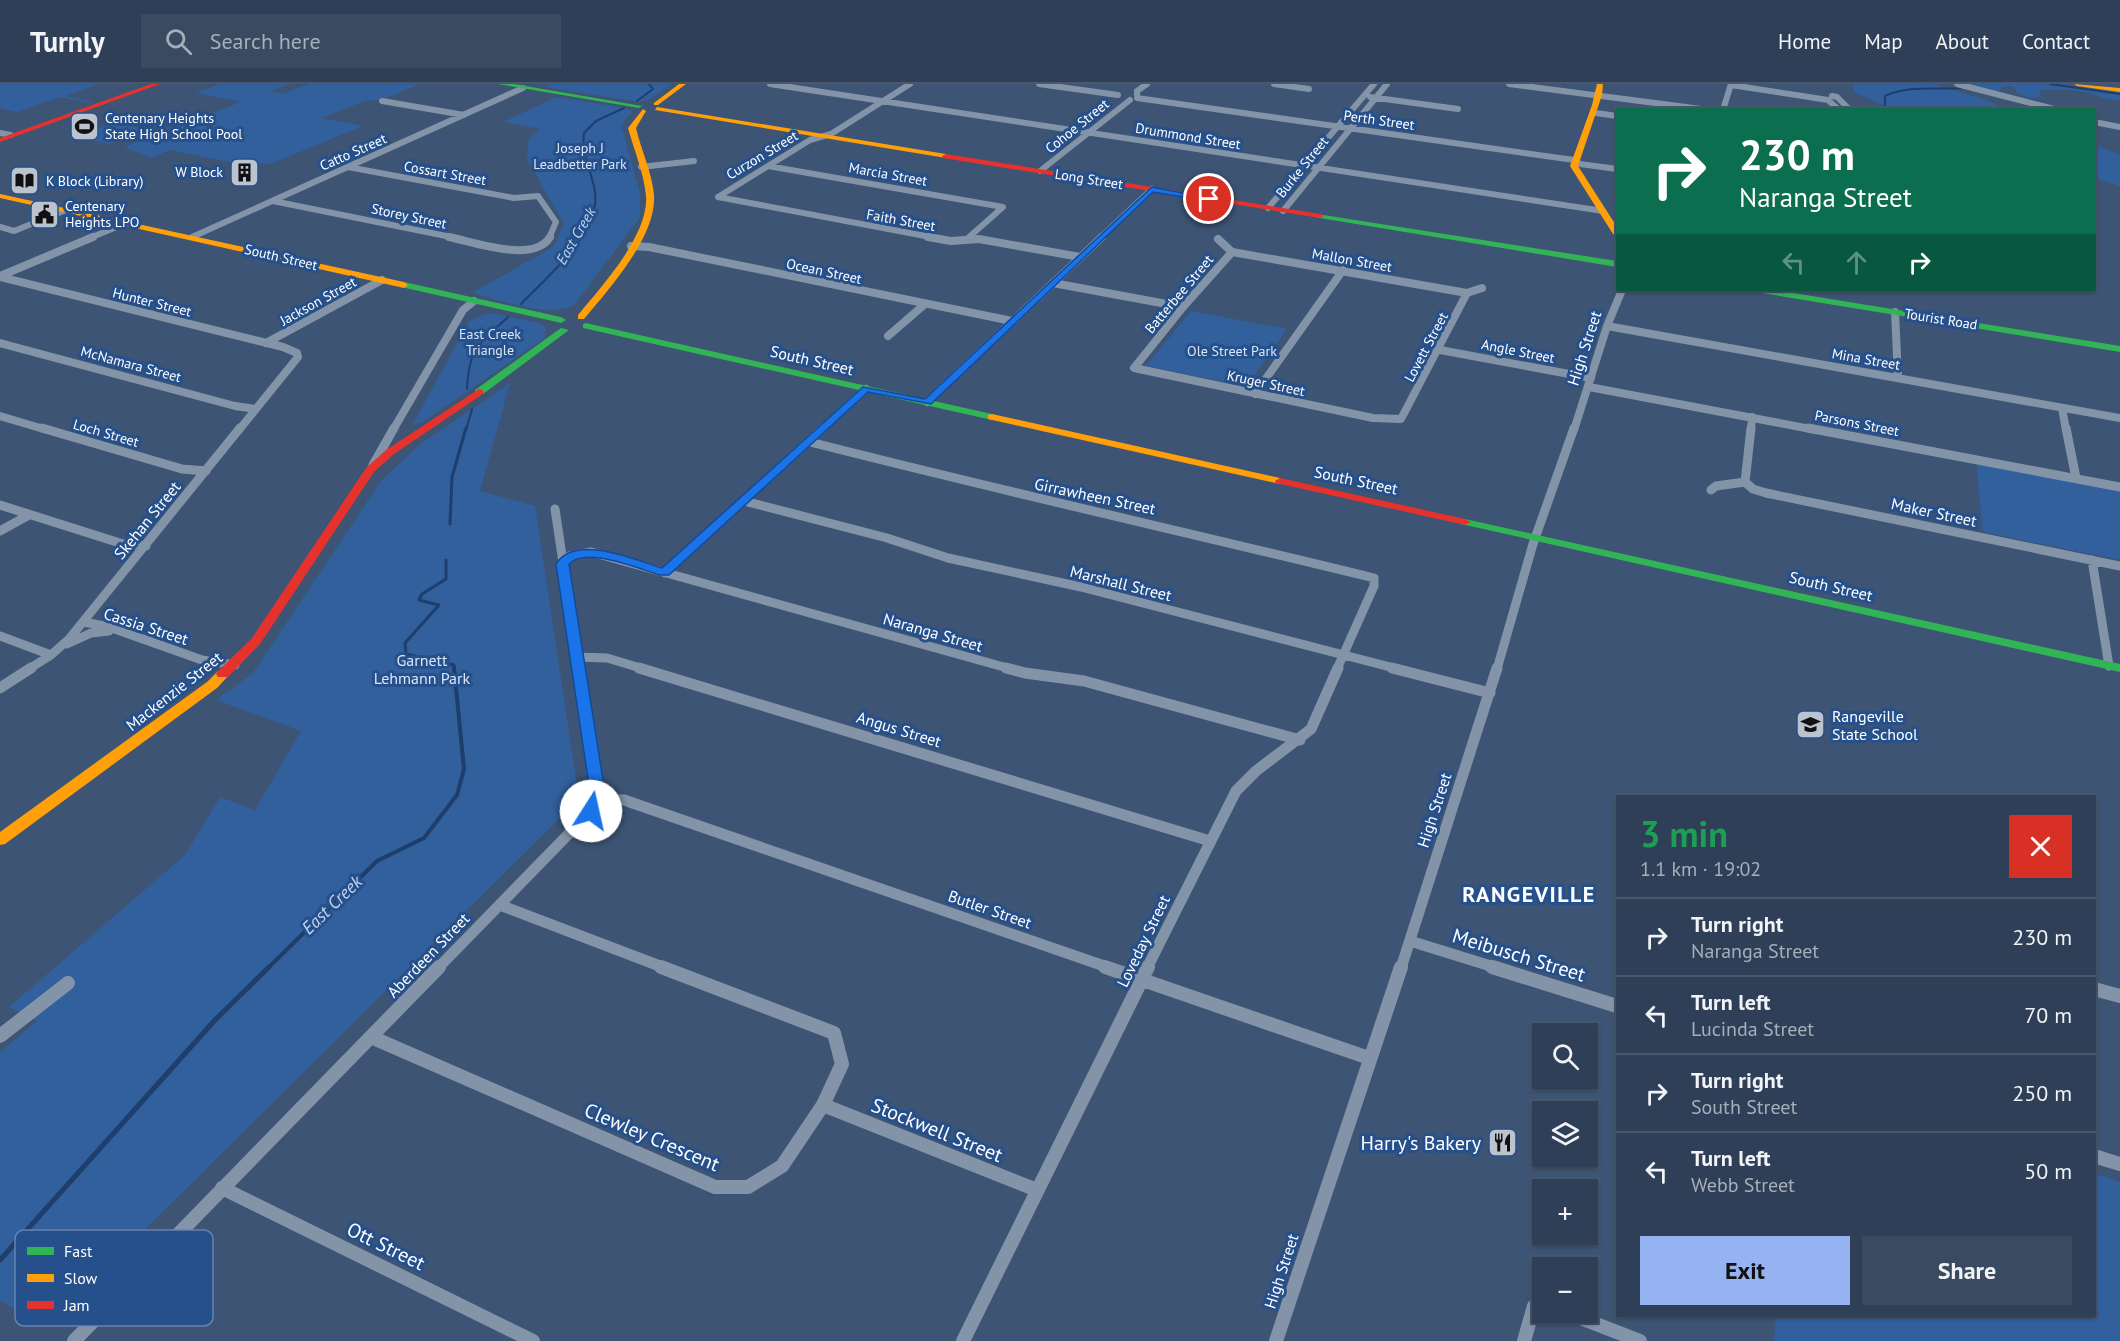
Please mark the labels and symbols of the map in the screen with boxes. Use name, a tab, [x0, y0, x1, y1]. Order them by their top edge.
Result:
street label: Cohoe Street	[1042, 95, 1113, 157]
street label: Perth Street	[1342, 106, 1416, 134]
place label: Centenary Heights State High School Pool	[105, 109, 242, 143]
sports icon: Centenary Heights State High School Pool	[68, 110, 100, 142]
street label: Drummond Street	[1134, 119, 1242, 153]
street label: Curzon Street	[723, 126, 801, 184]
street label: Catto Street	[317, 129, 389, 175]
street label: Burke Street	[1272, 133, 1332, 201]
park label: Joseph J Leadbetter Park	[533, 139, 627, 173]
building icon: W Block	[228, 156, 260, 188]
street label: Cossart Street	[402, 157, 488, 189]
street label: Marcia Street	[847, 158, 929, 190]
place label: W Block	[175, 163, 223, 181]
library icon: K Block (Library)	[9, 165, 41, 197]
street label: Long Street	[1054, 165, 1125, 193]
place label: K Block (Library)	[46, 172, 143, 190]
pin	[1183, 173, 1234, 224]
place label: Centenary Heights LPO	[65, 197, 139, 231]
public building icon: Centenary Heights LPO	[28, 198, 60, 230]
street label: Storey Street	[370, 199, 449, 233]
water label: East Creek	[552, 203, 600, 268]
street label: Faith Street	[865, 205, 937, 235]
street label: South Street	[243, 240, 320, 274]
street label: Mallon Street	[1311, 244, 1394, 276]
street label: Batterbee Street	[1141, 251, 1217, 337]
street label: Ocean Street	[785, 254, 864, 288]
street label: Jackson Street	[276, 273, 360, 330]
street label: Hunter Street	[111, 284, 194, 321]
street label: Tourist Road	[1903, 304, 1979, 334]
street label: High Street	[1563, 308, 1606, 388]
street label: Lovett Street	[1400, 309, 1452, 385]
park label: East Creek Triangle	[459, 325, 521, 359]
street label: Angle Street	[1480, 335, 1556, 367]
street label: South Street	[768, 341, 856, 379]
street label: McNamara Street	[79, 342, 183, 386]
park label: Ole Street Park	[1187, 342, 1277, 360]
street label: Mina Street	[1830, 344, 1902, 374]
street label: Kruger Street	[1225, 366, 1307, 400]
street label: Parsons Street	[1813, 406, 1901, 440]
street label: Loch Street	[71, 415, 141, 451]
street label: South Street	[1312, 461, 1400, 499]
street label: Girrawheen Street	[1033, 473, 1158, 519]
street label: Skehan Street	[109, 476, 185, 563]
street label: Maker Street	[1889, 493, 1979, 531]
street label: Marshall Street	[1068, 561, 1174, 605]
street label: South Street	[1787, 567, 1875, 605]
street label: Cassia Street	[101, 603, 191, 649]
street label: Naranga Street	[881, 608, 986, 656]
street label: Mackenzie Street	[122, 647, 227, 735]
park label: Garnett Lehmann Park	[374, 650, 471, 688]
place label: Rangeville State School	[1832, 706, 1918, 744]
street label: Angus Street	[854, 707, 944, 751]
school or university icon: Rangeville State School	[1795, 709, 1827, 741]
street label: High Street	[1413, 770, 1456, 850]
position arrow	[559, 779, 623, 843]
water label: East Creek	[297, 870, 367, 939]
district label: RANGEVILLE	[1462, 880, 1596, 908]
street label: Butler Street	[946, 885, 1035, 933]
street label: Loveday Street	[1112, 891, 1174, 990]
street label: Aberdeen Street	[383, 908, 474, 1002]
street label: Meibusch Street	[1449, 922, 1589, 988]
street label: Stockwell Street	[868, 1092, 1007, 1168]
street label: Clewley Crescent	[581, 1097, 724, 1177]
restaurant icon: Harry's Bakery	[1486, 1127, 1518, 1159]
place label: Harry's Bakery	[1361, 1130, 1482, 1156]
street label: Ott Street	[343, 1216, 429, 1276]
legend	[15, 1230, 213, 1326]
street label: High Street	[1260, 1231, 1303, 1311]
text: Fast	[64, 1241, 93, 1261]
text: Slow	[64, 1268, 98, 1288]
text: Jam	[63, 1295, 90, 1315]

